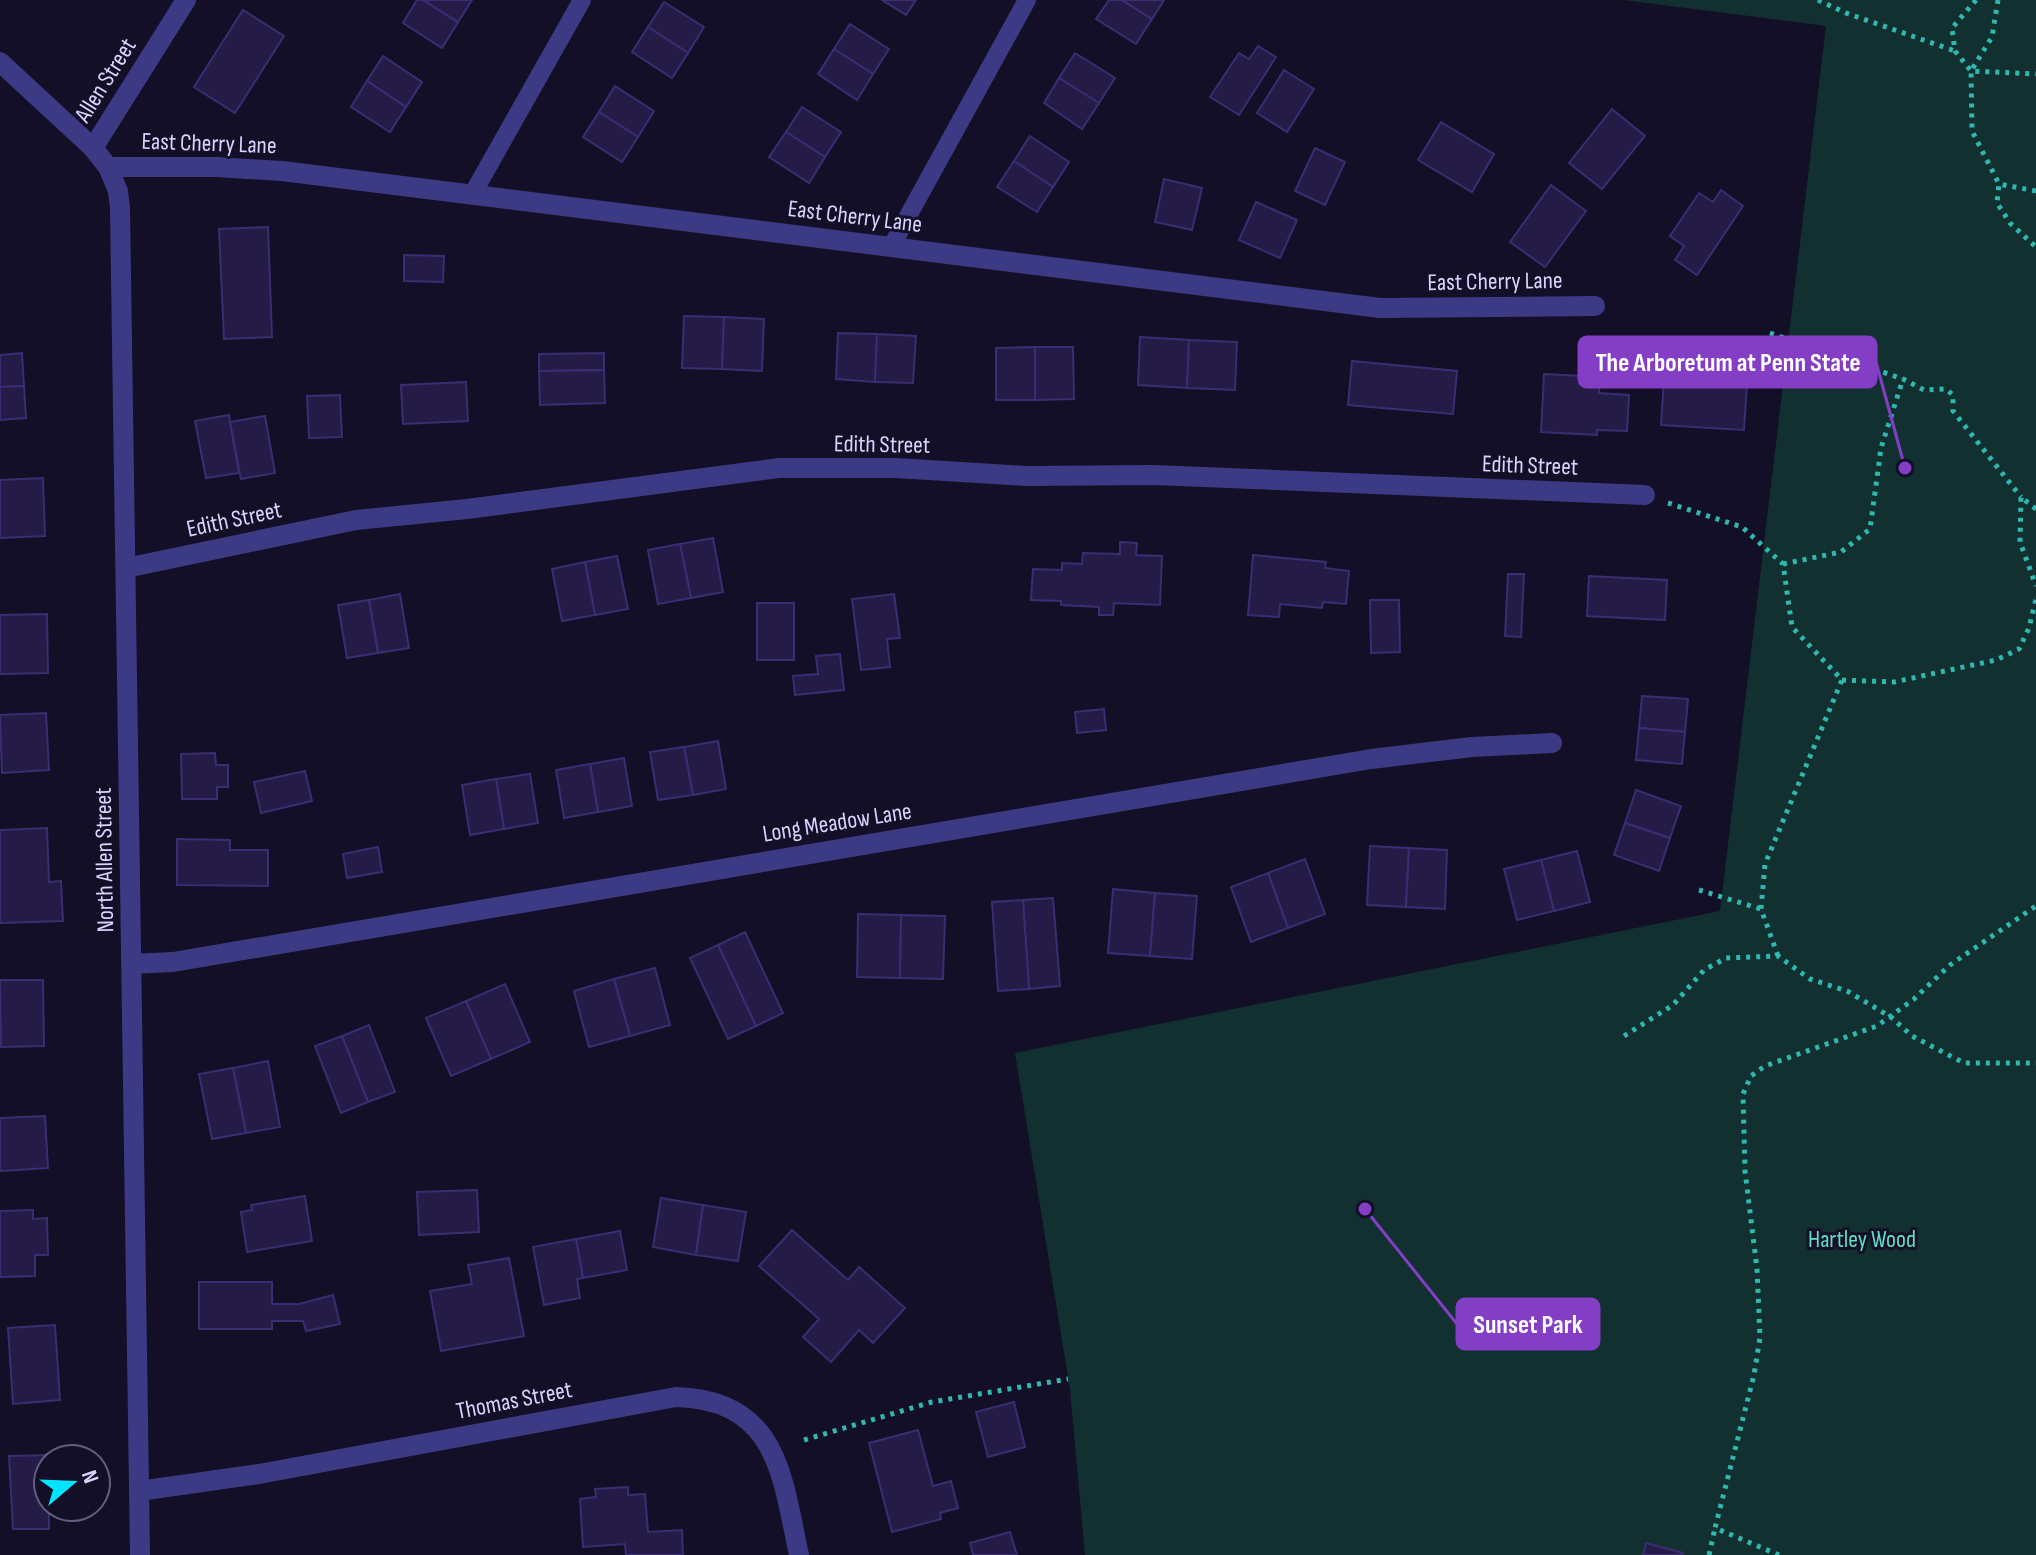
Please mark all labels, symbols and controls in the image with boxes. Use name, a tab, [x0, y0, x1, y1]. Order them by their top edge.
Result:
street label: Allen Street	[68, 33, 143, 129]
street label: East Cherry Lane	[141, 127, 277, 160]
street label: East Cherry Lane	[786, 194, 924, 239]
street label: East Cherry Lane	[1427, 266, 1563, 297]
callout: The Arboretum at Penn State	[1579, 337, 1876, 387]
text: The Arboretum at Penn State	[1595, 348, 1861, 379]
street label: Edith Street	[834, 429, 930, 460]
street label: Edith Street	[1481, 449, 1579, 482]
street label: Edith Street	[184, 495, 284, 544]
street label: North Allen Street	[89, 787, 120, 933]
street label: Long Meadow Lane	[760, 796, 914, 849]
park label: Hartley Wood	[1808, 1225, 1916, 1254]
callout: Sunset Park	[1457, 1299, 1599, 1349]
text: Sunset Park	[1473, 1310, 1583, 1341]
street label: Thomas Street	[454, 1375, 575, 1426]
north arrow	[32, 1443, 112, 1523]
text: N	[75, 1467, 104, 1487]

